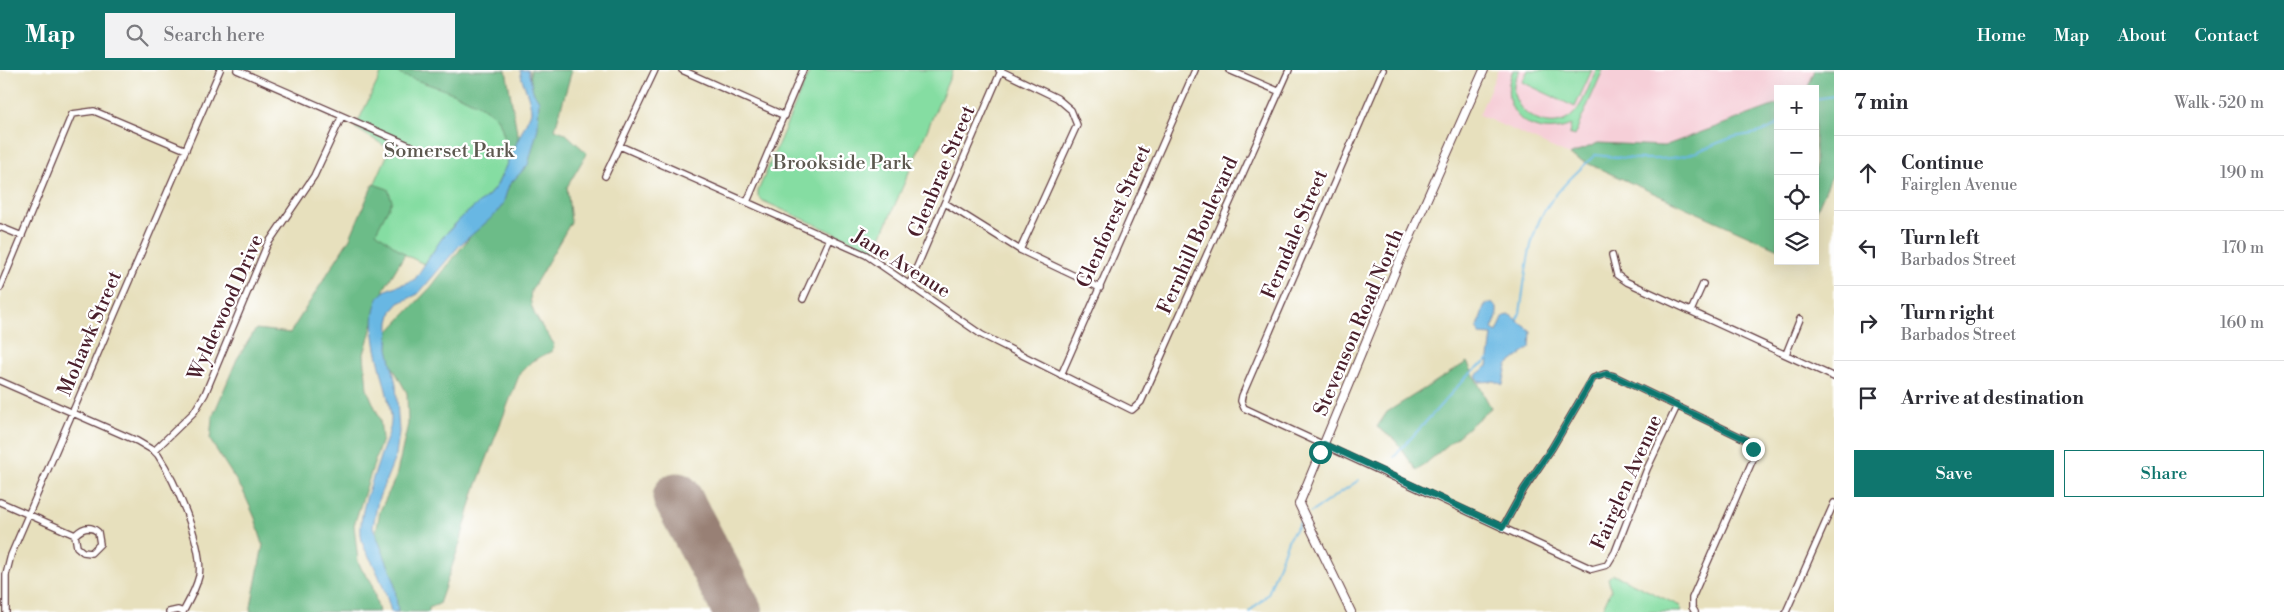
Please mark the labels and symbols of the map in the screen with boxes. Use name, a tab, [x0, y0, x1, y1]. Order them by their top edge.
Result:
street label: Glenbrae Street	[903, 102, 981, 242]
park label: Somerset Park	[384, 139, 516, 164]
street label: Glenforest Street	[1072, 141, 1157, 292]
park label: Brookside Park	[772, 151, 913, 176]
street label: Fernhill Boulevard	[1152, 152, 1245, 318]
street label: Ferndale Street	[1257, 166, 1334, 303]
street label: Jane Avenue	[847, 224, 955, 304]
street label: Stevenson Road North	[1309, 225, 1410, 420]
street label: Wyldewood Drive	[183, 231, 270, 385]
street label: Mohawk Street	[53, 267, 128, 400]
street label: Fairglen Avenue	[1586, 411, 1668, 554]
route end	[1742, 438, 1765, 461]
route start	[1309, 441, 1332, 464]

